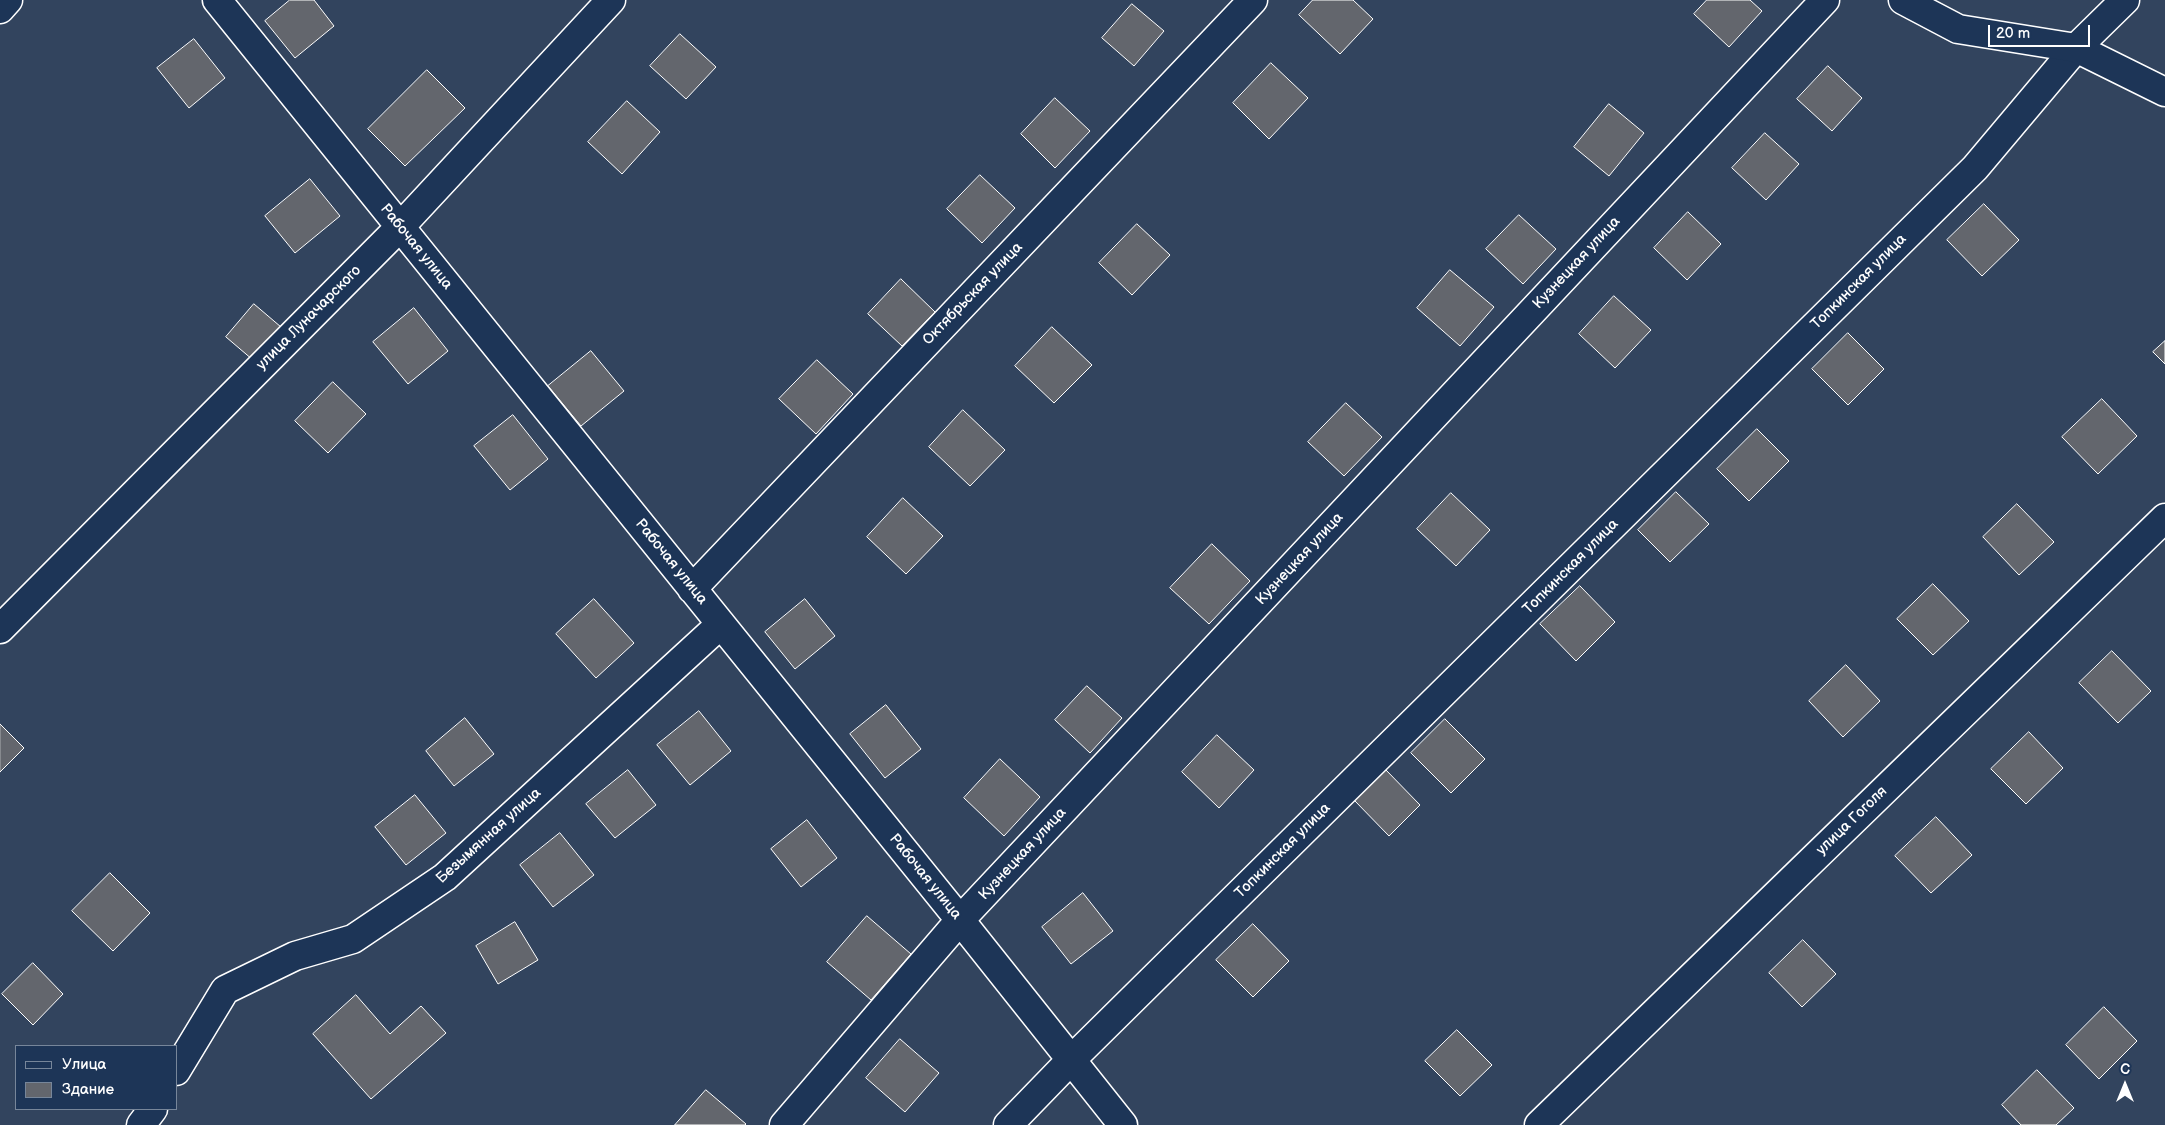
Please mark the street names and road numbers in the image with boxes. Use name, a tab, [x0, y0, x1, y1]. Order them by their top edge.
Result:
street label: Рабочая улица	[376, 201, 456, 293]
street label: Кузнецкая улица	[1530, 213, 1624, 313]
street label: Топкинская улица	[1807, 230, 1911, 334]
street label: Октябрьская улица	[919, 239, 1027, 349]
street label: улица Луначарского	[253, 262, 365, 374]
street label: Кузнецкая улица	[1253, 509, 1347, 609]
street label: Топкинская улица	[1519, 515, 1623, 619]
street label: Рабочая улица	[631, 516, 711, 608]
street label: улица Гоголя	[1813, 783, 1891, 859]
street label: Безымянная улица	[433, 784, 545, 888]
street label: Топкинская улица	[1231, 799, 1335, 903]
street label: Кузнецкая улица	[976, 804, 1070, 904]
street label: Рабочая улица	[885, 831, 965, 923]

